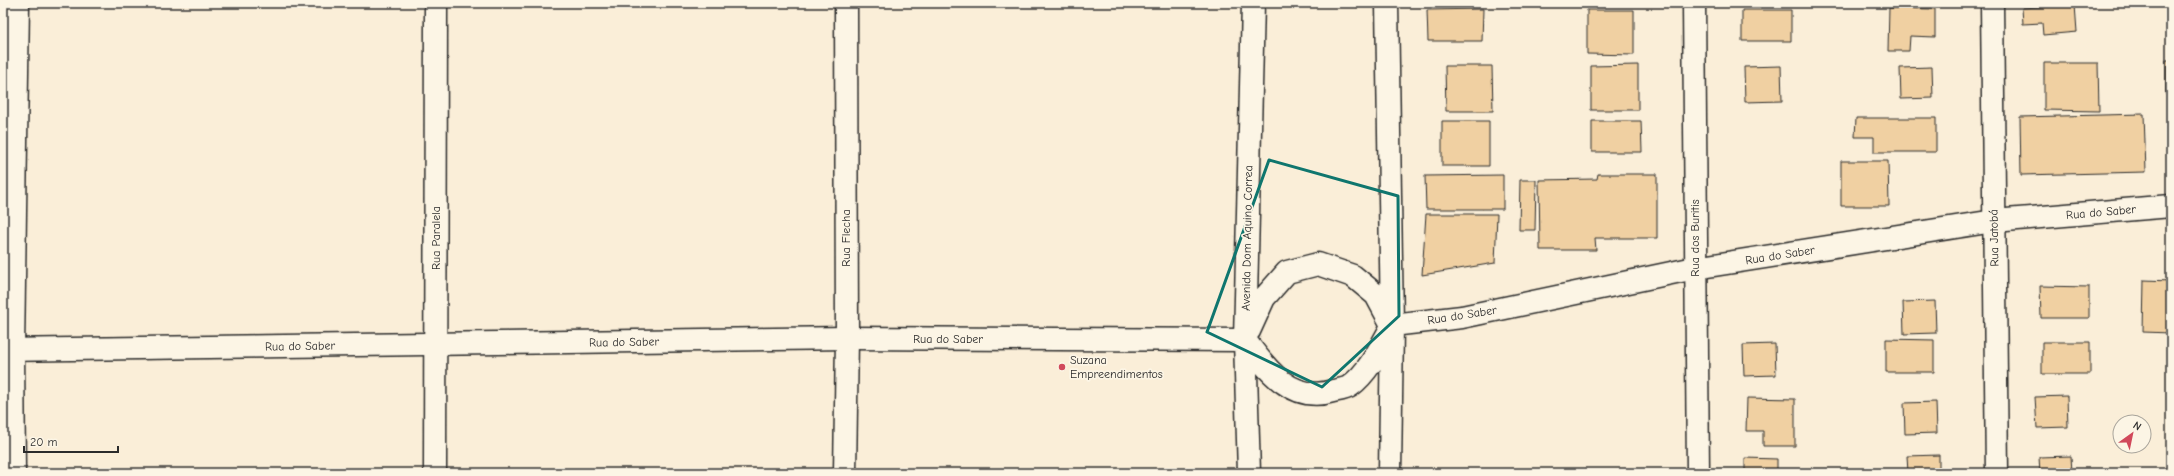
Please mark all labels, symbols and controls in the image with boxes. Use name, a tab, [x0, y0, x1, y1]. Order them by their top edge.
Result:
street label: Avenida Dom Aquino Correa	[1239, 165, 1255, 311]
street label: Rua dos Buritis	[1688, 199, 1702, 277]
street label: Rua do Saber	[2065, 202, 2137, 222]
street label: Rua Paralela	[429, 206, 443, 270]
street label: Rua Flecha	[839, 209, 853, 267]
street label: Rua Jatobá	[1987, 209, 2001, 267]
street label: Rua do Saber	[1744, 243, 1816, 267]
street label: Rua do Saber	[1426, 303, 1498, 327]
street label: Rua do Saber	[913, 332, 983, 346]
street label: Rua do Saber	[589, 334, 659, 350]
street label: Rua do Saber	[265, 338, 335, 354]
place label: Suzana Empreendimentos	[1070, 353, 1163, 381]
marker: Suzana Empreendimentos	[1057, 362, 1067, 372]
north arrow	[2112, 414, 2152, 454]
text: N	[2131, 419, 2144, 433]
scale bar	[24, 428, 118, 454]
text: 20 m	[30, 435, 58, 449]

